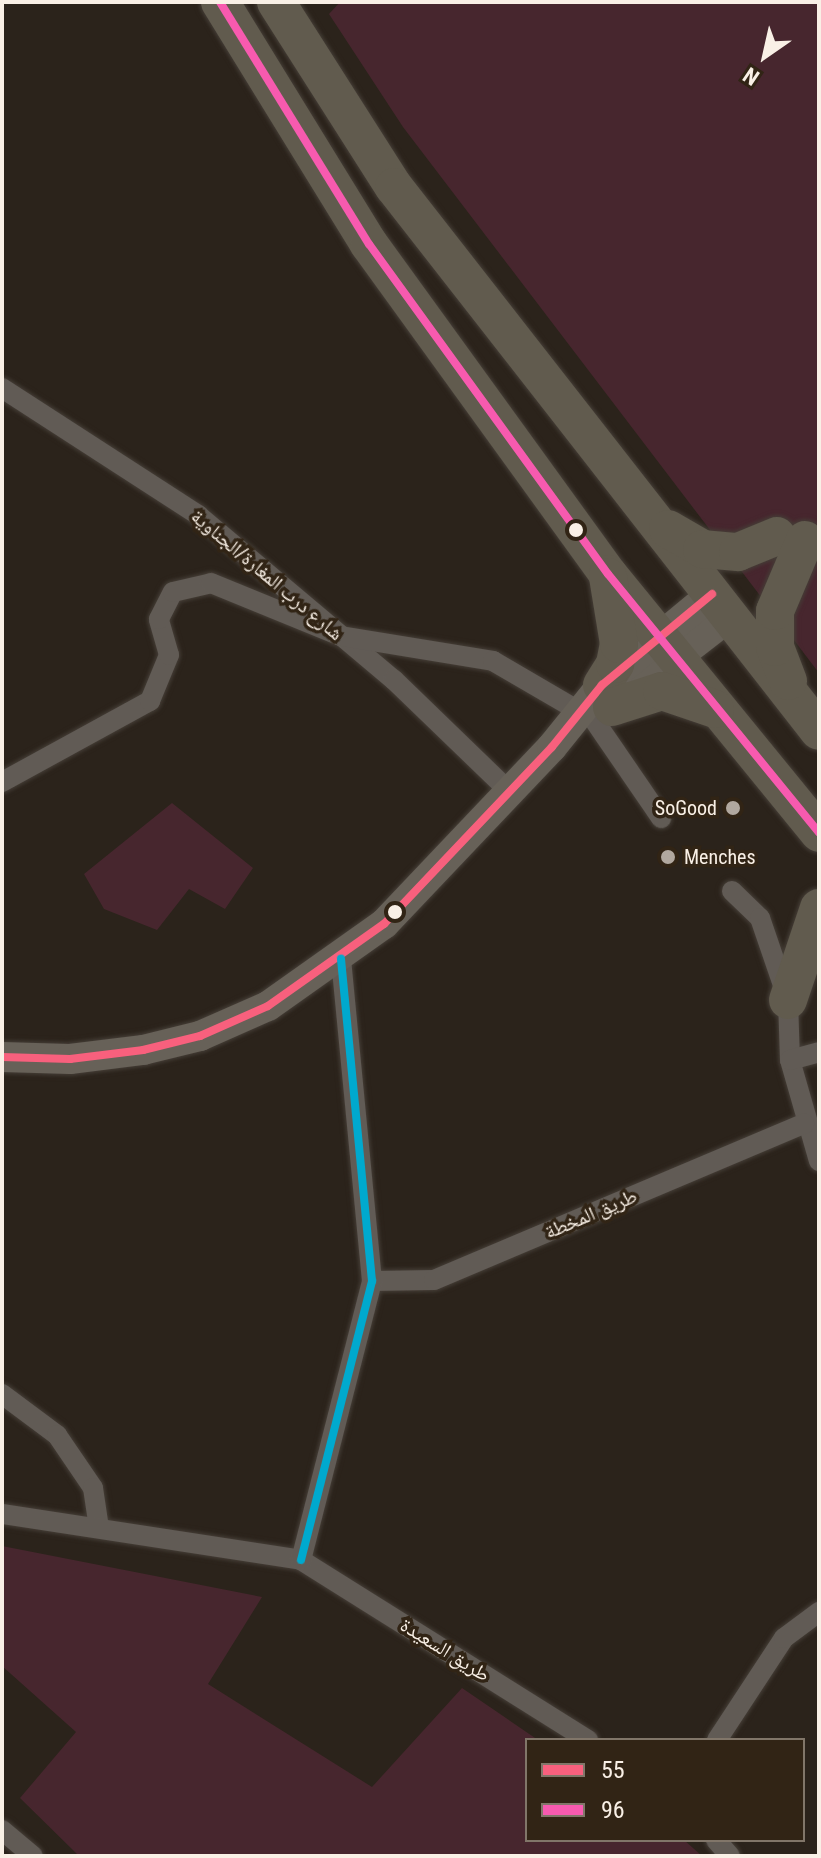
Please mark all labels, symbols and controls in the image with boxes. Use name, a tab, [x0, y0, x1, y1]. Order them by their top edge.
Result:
north arrow	[725, 16, 805, 96]
text: N	[739, 62, 764, 90]
street label: شارع درب المغارة/الجناوية	[186, 504, 348, 646]
unlabelled marker	[568, 522, 584, 538]
place label: SoGood	[655, 796, 717, 820]
marker: SoGood	[724, 799, 742, 817]
place label: Menches	[684, 845, 756, 869]
marker: Menches	[659, 848, 677, 866]
unlabelled marker	[387, 904, 403, 920]
street label: طريق المخطة	[541, 1184, 641, 1244]
street label: طريق السعيدة	[396, 1613, 494, 1687]
legend	[525, 1738, 805, 1842]
text: 55	[601, 1756, 625, 1784]
text: 96	[601, 1796, 625, 1824]

